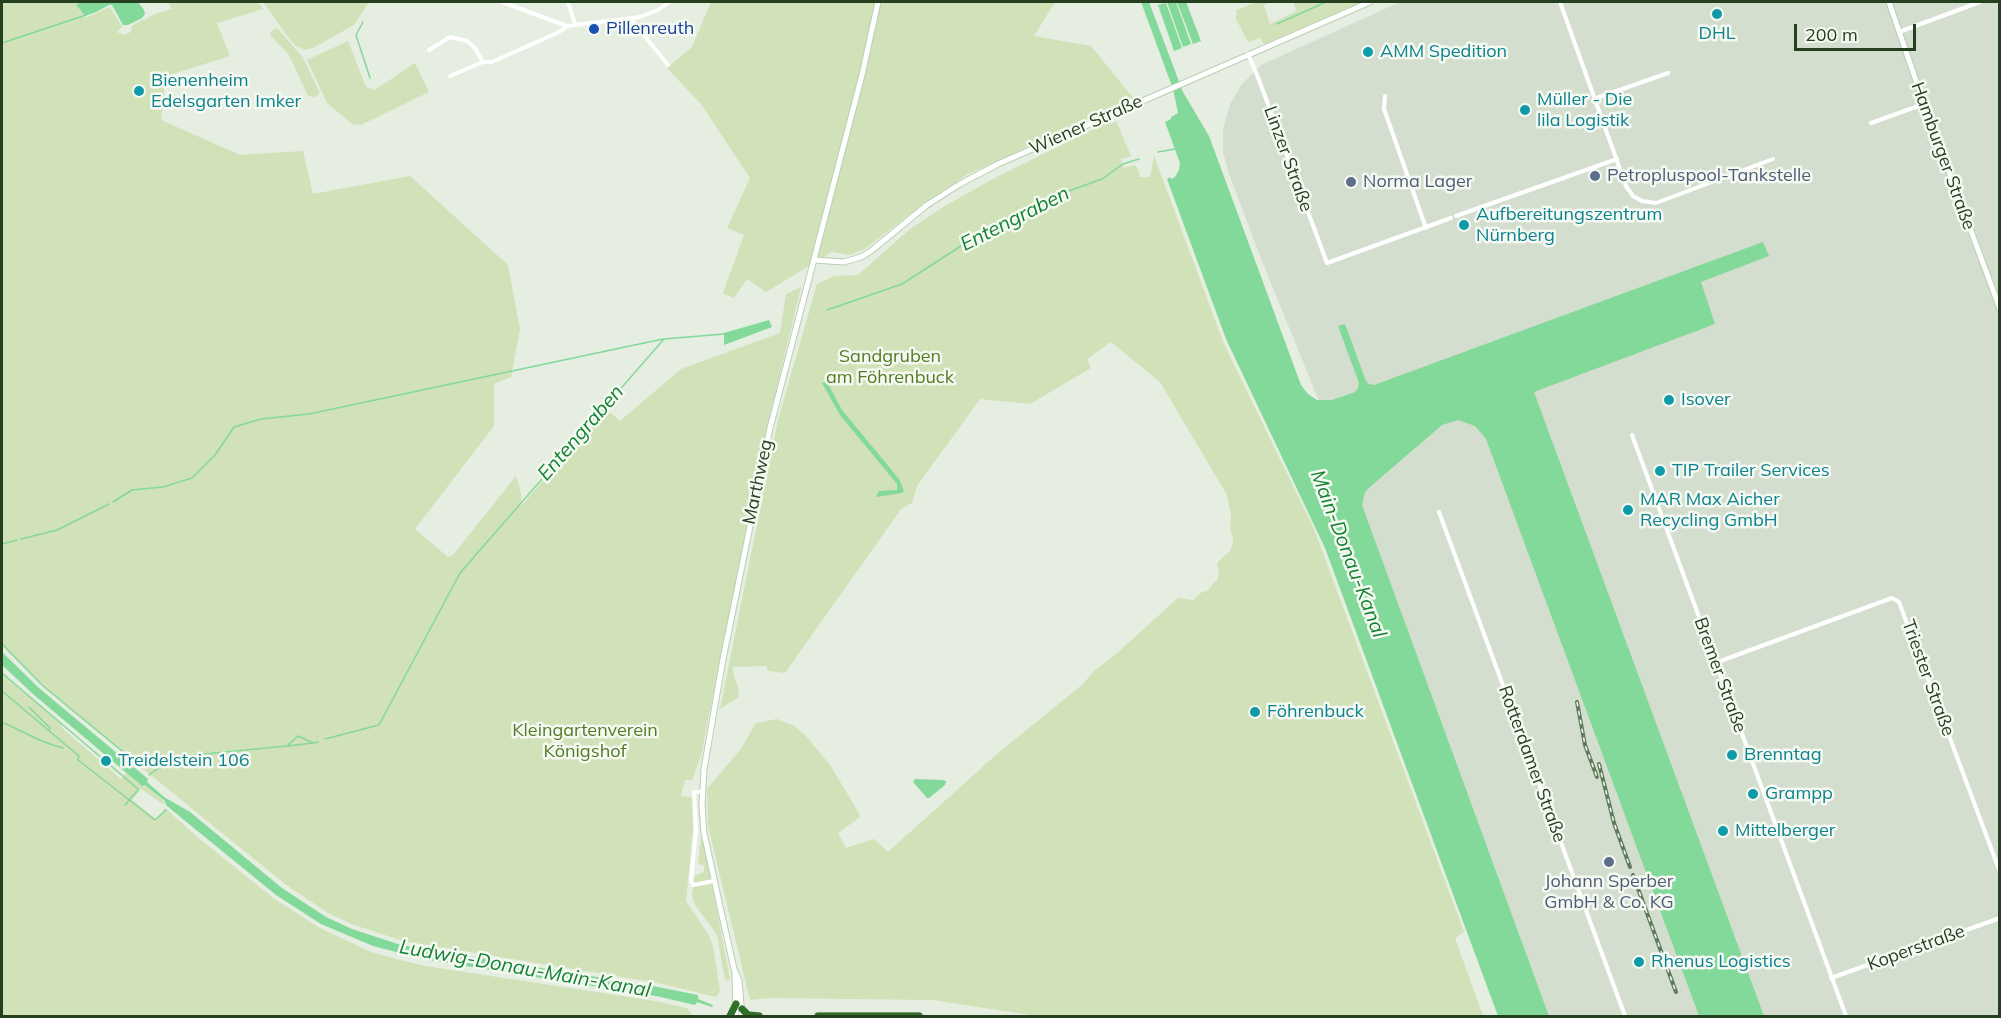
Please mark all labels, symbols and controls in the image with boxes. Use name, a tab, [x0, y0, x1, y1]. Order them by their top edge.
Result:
marker: DHL	[1710, 7, 1724, 21]
scale bar	[1797, 12, 1918, 50]
place label: Pillenreuth	[606, 18, 694, 40]
marker: Pillenreuth	[587, 22, 601, 36]
place label: DHL	[1698, 23, 1736, 45]
text: 200 m	[1805, 23, 1858, 46]
place label: AMM Spedition	[1380, 41, 1507, 63]
marker: AMM Spedition	[1361, 45, 1375, 59]
place label: Bienenheim Edelsgarten Imker	[151, 70, 301, 112]
street label: Hamburger Straße	[1906, 79, 1980, 233]
marker: Bienenheim Edelsgarten Imker	[132, 84, 146, 98]
place label: Müller - Die lila Logistik	[1537, 89, 1632, 132]
street label: Wiener Straße	[1026, 90, 1146, 160]
street label: Linzer Straße	[1259, 103, 1317, 215]
marker: Müller - Die lila Logistik	[1518, 103, 1532, 117]
place label: Petropluspool-Tankstelle	[1607, 165, 1811, 187]
marker: Petropluspool-Tankstelle	[1588, 169, 1602, 183]
place label: Norma Lager	[1363, 171, 1472, 193]
marker: Norma Lager	[1344, 175, 1358, 189]
water label: Entengraben	[957, 181, 1073, 257]
place label: Aufbereitungszentrum Nürnberg	[1476, 204, 1662, 246]
marker: Aufbereitungszentrum Nürnberg	[1457, 218, 1471, 232]
park label: Sandgruben am Föhrenbuck	[826, 346, 954, 388]
water label: Entengraben	[533, 380, 629, 486]
place label: Isover	[1681, 389, 1730, 411]
marker: Isover	[1662, 393, 1676, 407]
street label: Marthweg	[738, 438, 778, 526]
place label: TIP Trailer Services	[1672, 460, 1830, 482]
marker: TIP Trailer Services	[1653, 464, 1667, 478]
water label: Main-Donau-Kanal	[1305, 467, 1391, 641]
place label: MAR Max Aicher Recycling GmbH	[1640, 489, 1780, 532]
marker: MAR Max Aicher Recycling GmbH	[1621, 503, 1635, 517]
street label: Bremer Straße	[1689, 614, 1751, 736]
street label: Triester Straße	[1897, 617, 1959, 739]
street label: Rotterdamer Straße	[1494, 683, 1570, 845]
place label: Föhrenbuck	[1267, 701, 1364, 723]
marker: Föhrenbuck	[1248, 705, 1262, 719]
park label: Kleingartenverein Königshof	[512, 720, 658, 762]
place label: Brenntag	[1744, 744, 1822, 766]
marker: Brenntag	[1725, 748, 1739, 762]
place label: Treidelstein 106	[118, 750, 250, 772]
marker: Treidelstein 106	[99, 754, 113, 768]
place label: Grampp	[1765, 783, 1833, 805]
marker: Grampp	[1746, 787, 1760, 801]
place label: Mittelberger	[1735, 820, 1835, 842]
marker: Mittelberger	[1716, 824, 1730, 838]
marker: Johann Sperber GmbH & Co. KG	[1602, 855, 1616, 869]
place label: Johann Sperber GmbH & Co. KG	[1544, 871, 1674, 914]
street label: Koperstraße	[1864, 920, 1968, 976]
water label: Ludwig-Donau-Main-Kanal	[398, 935, 652, 1003]
place label: Rhenus Logistics	[1651, 951, 1791, 973]
marker: Rhenus Logistics	[1632, 955, 1646, 969]

